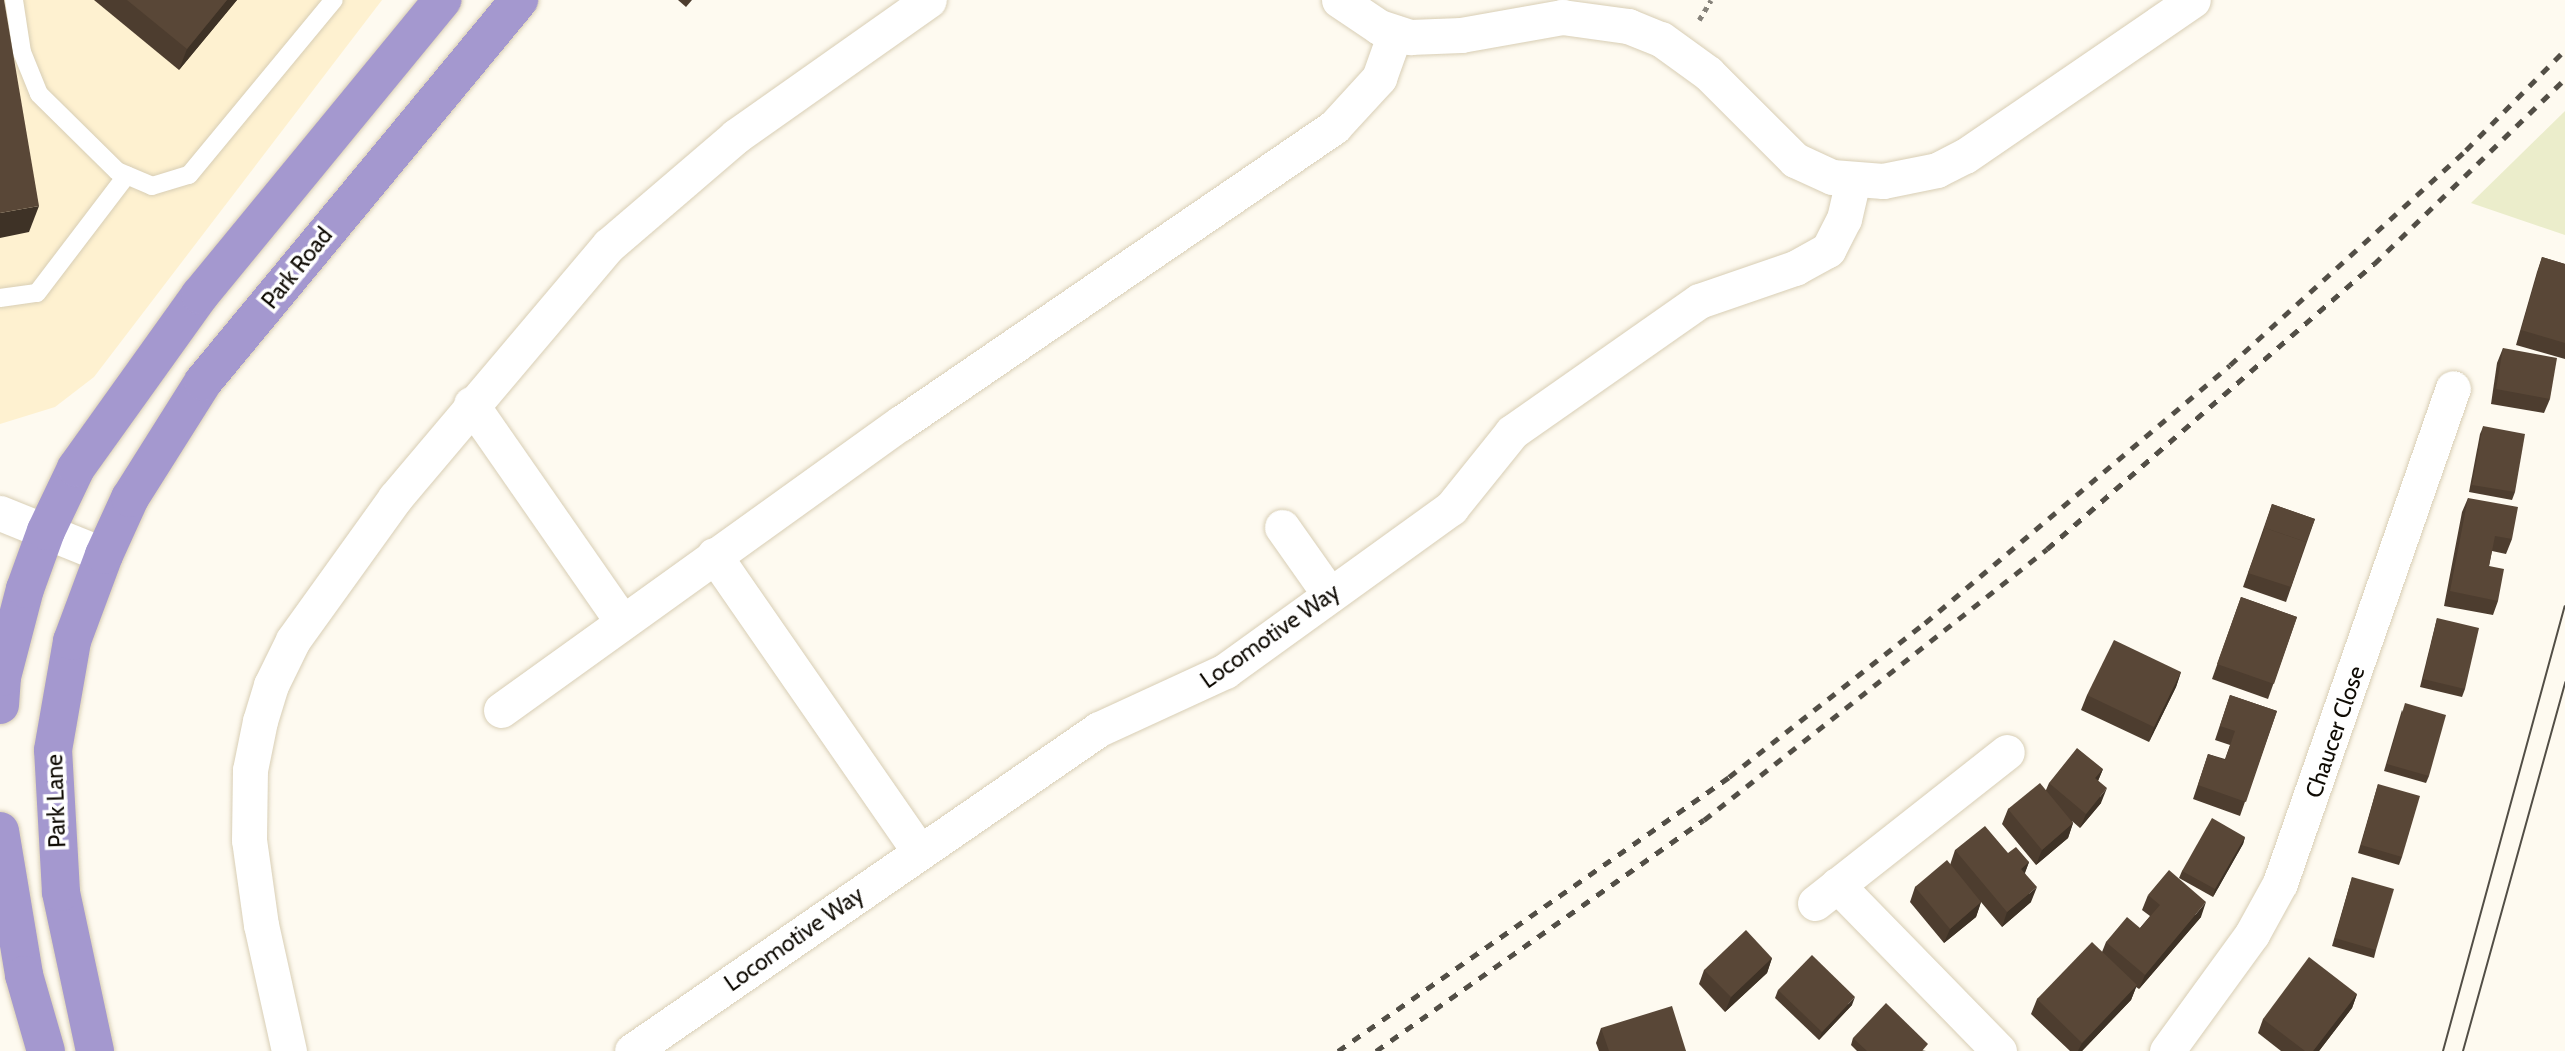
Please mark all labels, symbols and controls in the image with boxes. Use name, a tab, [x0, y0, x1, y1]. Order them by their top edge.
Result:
street label: Park Road	[256, 222, 338, 314]
street label: Locomotive Way	[1195, 578, 1345, 694]
street label: Chaucer Close	[2300, 662, 2370, 802]
street label: Park Lane	[41, 754, 71, 848]
street label: Locomotive Way	[719, 881, 869, 997]

